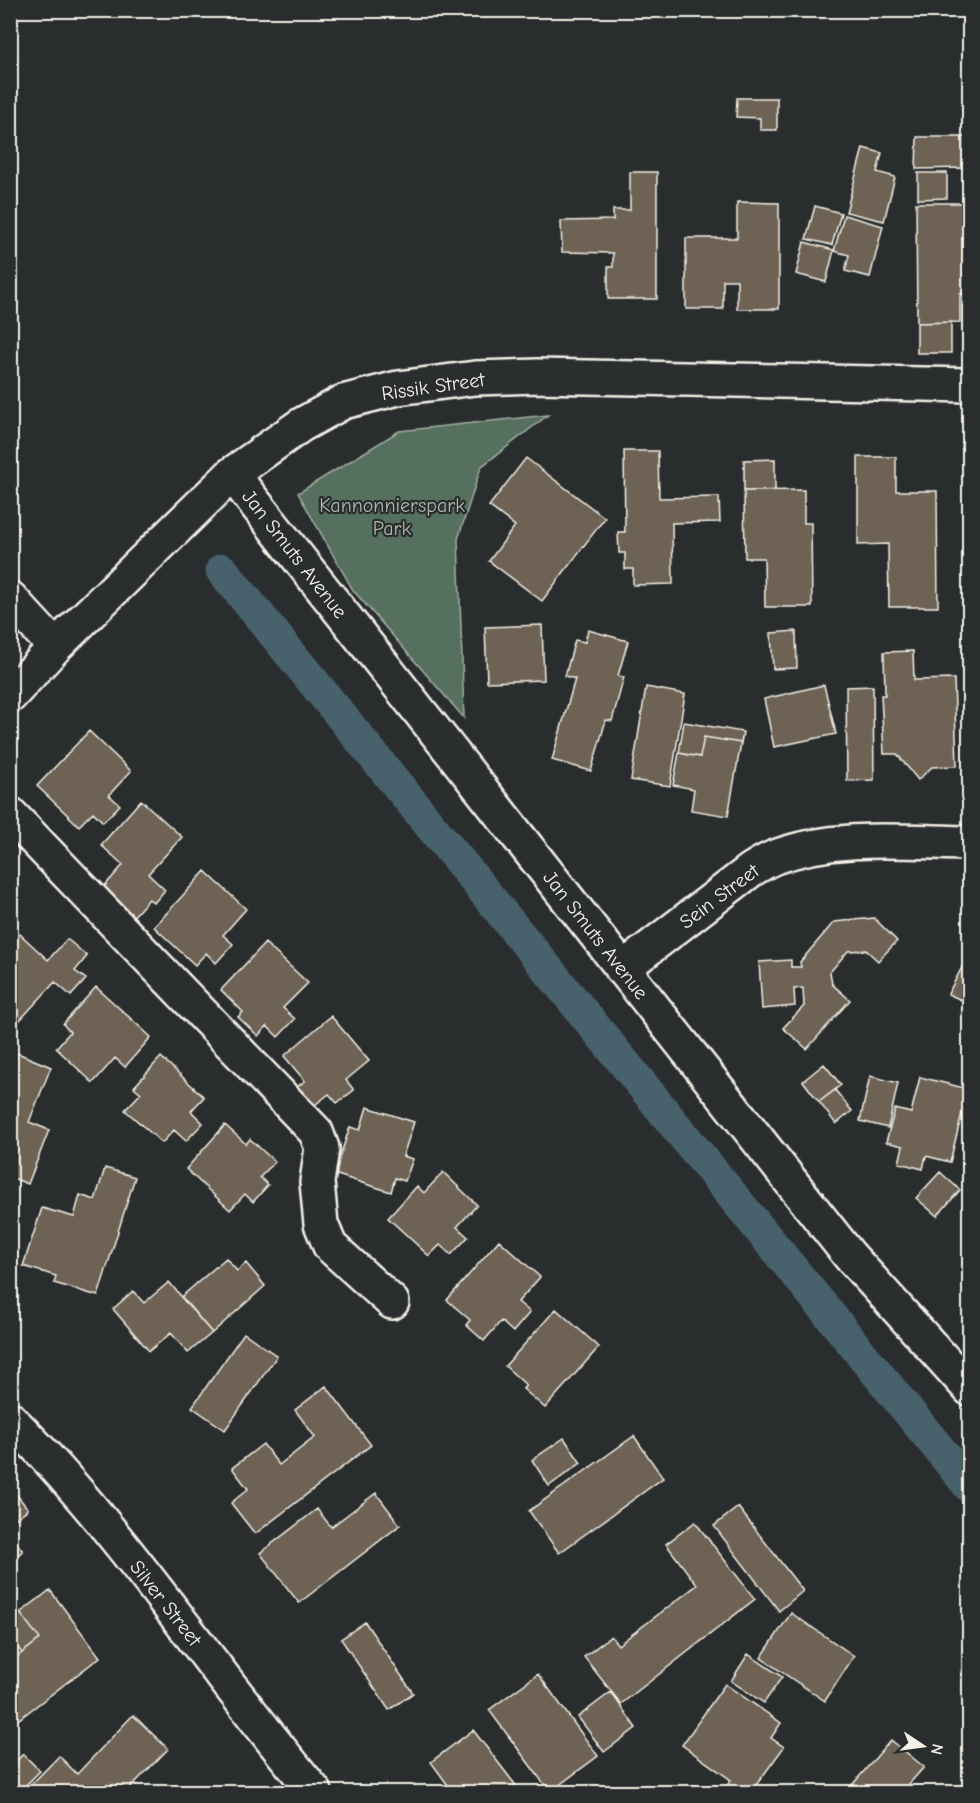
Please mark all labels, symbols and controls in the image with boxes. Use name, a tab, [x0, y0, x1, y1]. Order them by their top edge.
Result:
street label: Rissik Street	[380, 368, 487, 405]
street label: Jan Smuts Avenue	[237, 486, 352, 623]
park label: Kannonnierspark Park	[319, 494, 465, 540]
street label: Sein Street	[675, 858, 765, 934]
street label: Jan Smuts Avenue	[538, 867, 653, 1004]
street label: Silver Street	[125, 1556, 207, 1652]
north arrow	[893, 1716, 953, 1776]
text: N	[927, 1742, 947, 1756]

